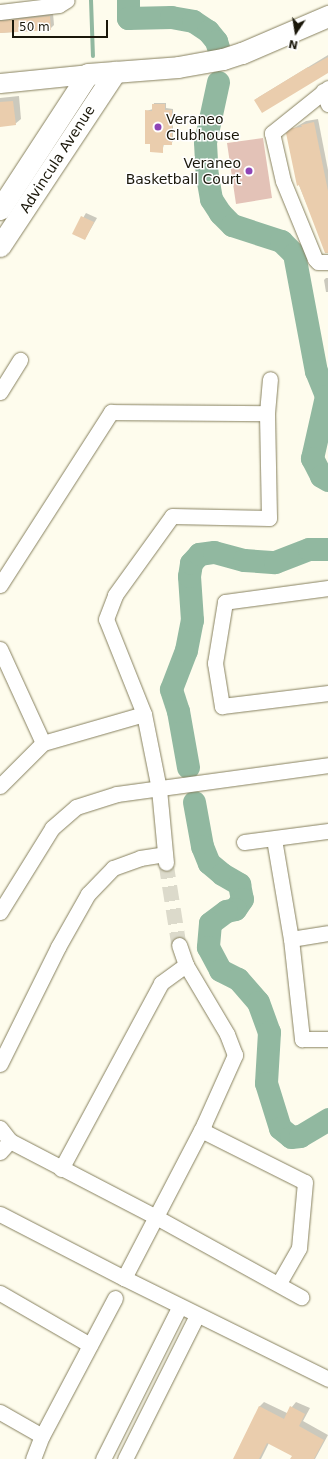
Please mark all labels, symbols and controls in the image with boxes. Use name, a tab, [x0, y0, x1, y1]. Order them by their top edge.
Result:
scale bar	[14, 12, 110, 38]
north arrow	[276, 12, 316, 52]
text: 50 m	[19, 20, 50, 34]
text: N	[288, 37, 299, 52]
street label: Advincula Avenue	[16, 102, 98, 216]
place label: Veraneo Clubhouse	[166, 111, 240, 144]
marker: Veraneo Clubhouse	[153, 122, 163, 132]
place label: Veraneo Basketball Court	[126, 155, 241, 188]
marker: Veraneo Basketball Court	[244, 166, 254, 176]

